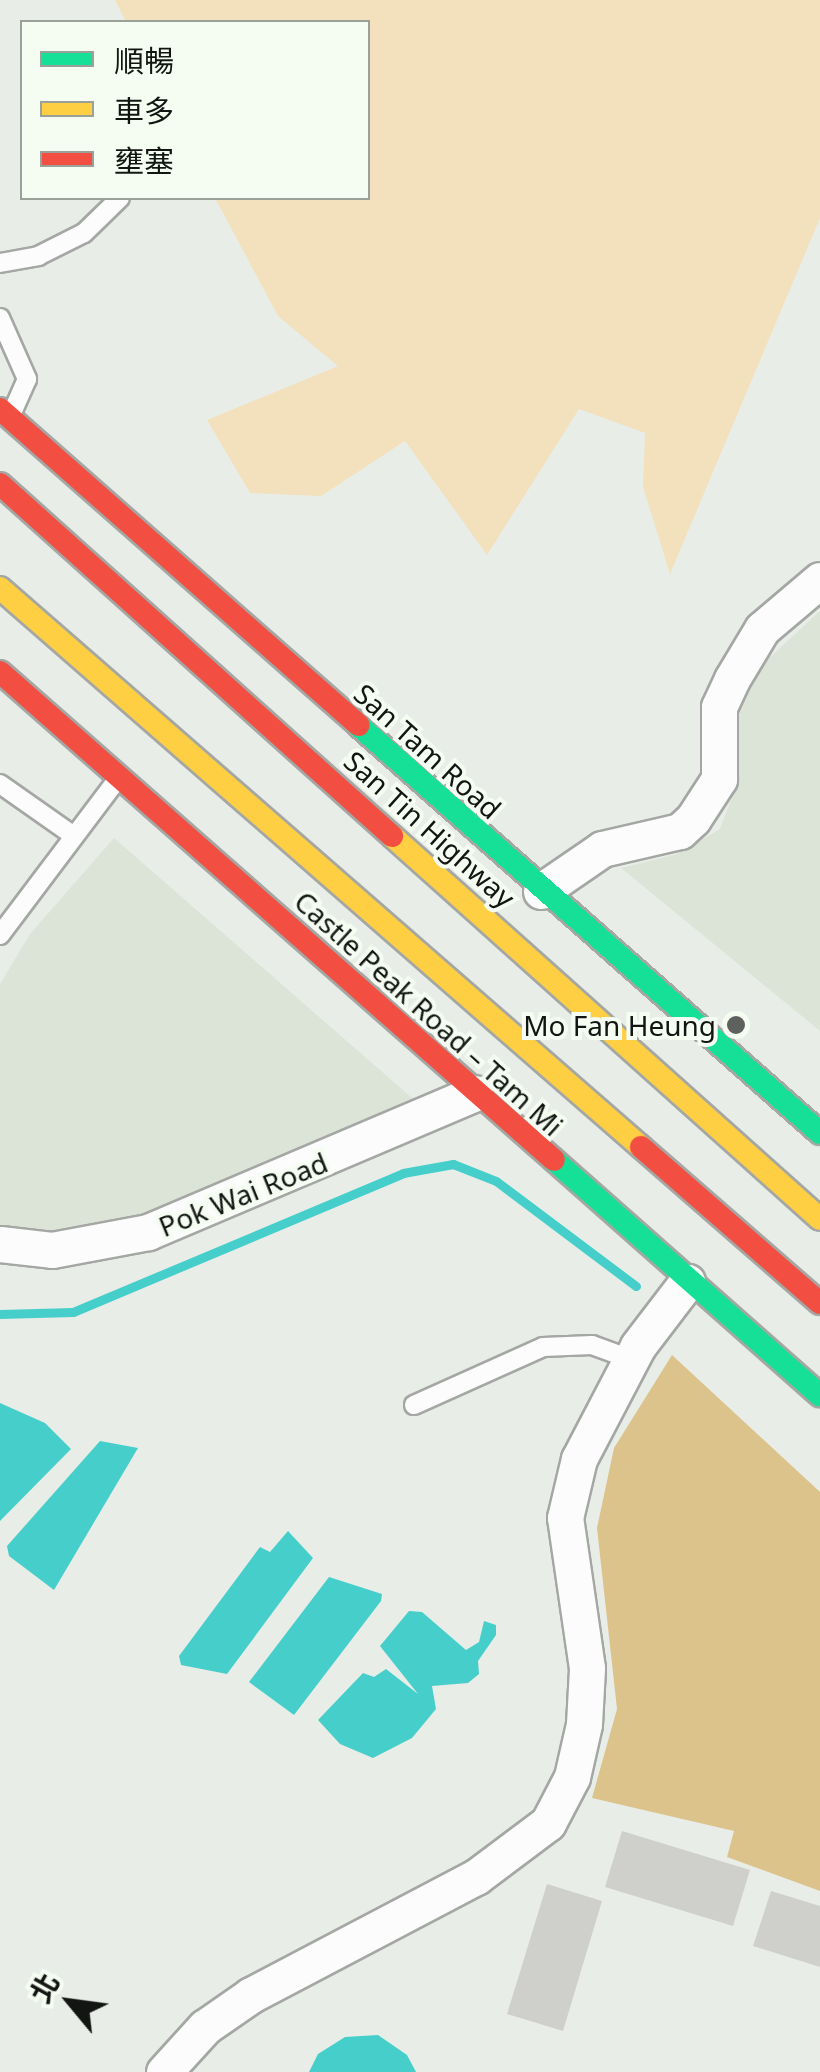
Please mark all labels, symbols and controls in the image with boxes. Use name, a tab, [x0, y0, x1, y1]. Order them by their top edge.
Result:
legend	[20, 20, 370, 200]
text: 順暢	[114, 40, 174, 81]
text: 車多	[114, 90, 174, 131]
text: 壅塞	[114, 140, 174, 181]
street label: San Tam Road	[348, 676, 508, 826]
street label: San Tin Highway	[338, 744, 522, 914]
street label: Castle Peak Road – Tam Mi	[288, 884, 570, 1142]
place label: Mo Fan Heung	[523, 1008, 716, 1042]
marker: Mo Fan Heung	[725, 1014, 747, 1036]
street label: Pok Wai Road	[154, 1145, 332, 1243]
north arrow	[20, 1952, 120, 2052]
text: 北	[20, 1966, 67, 2009]

